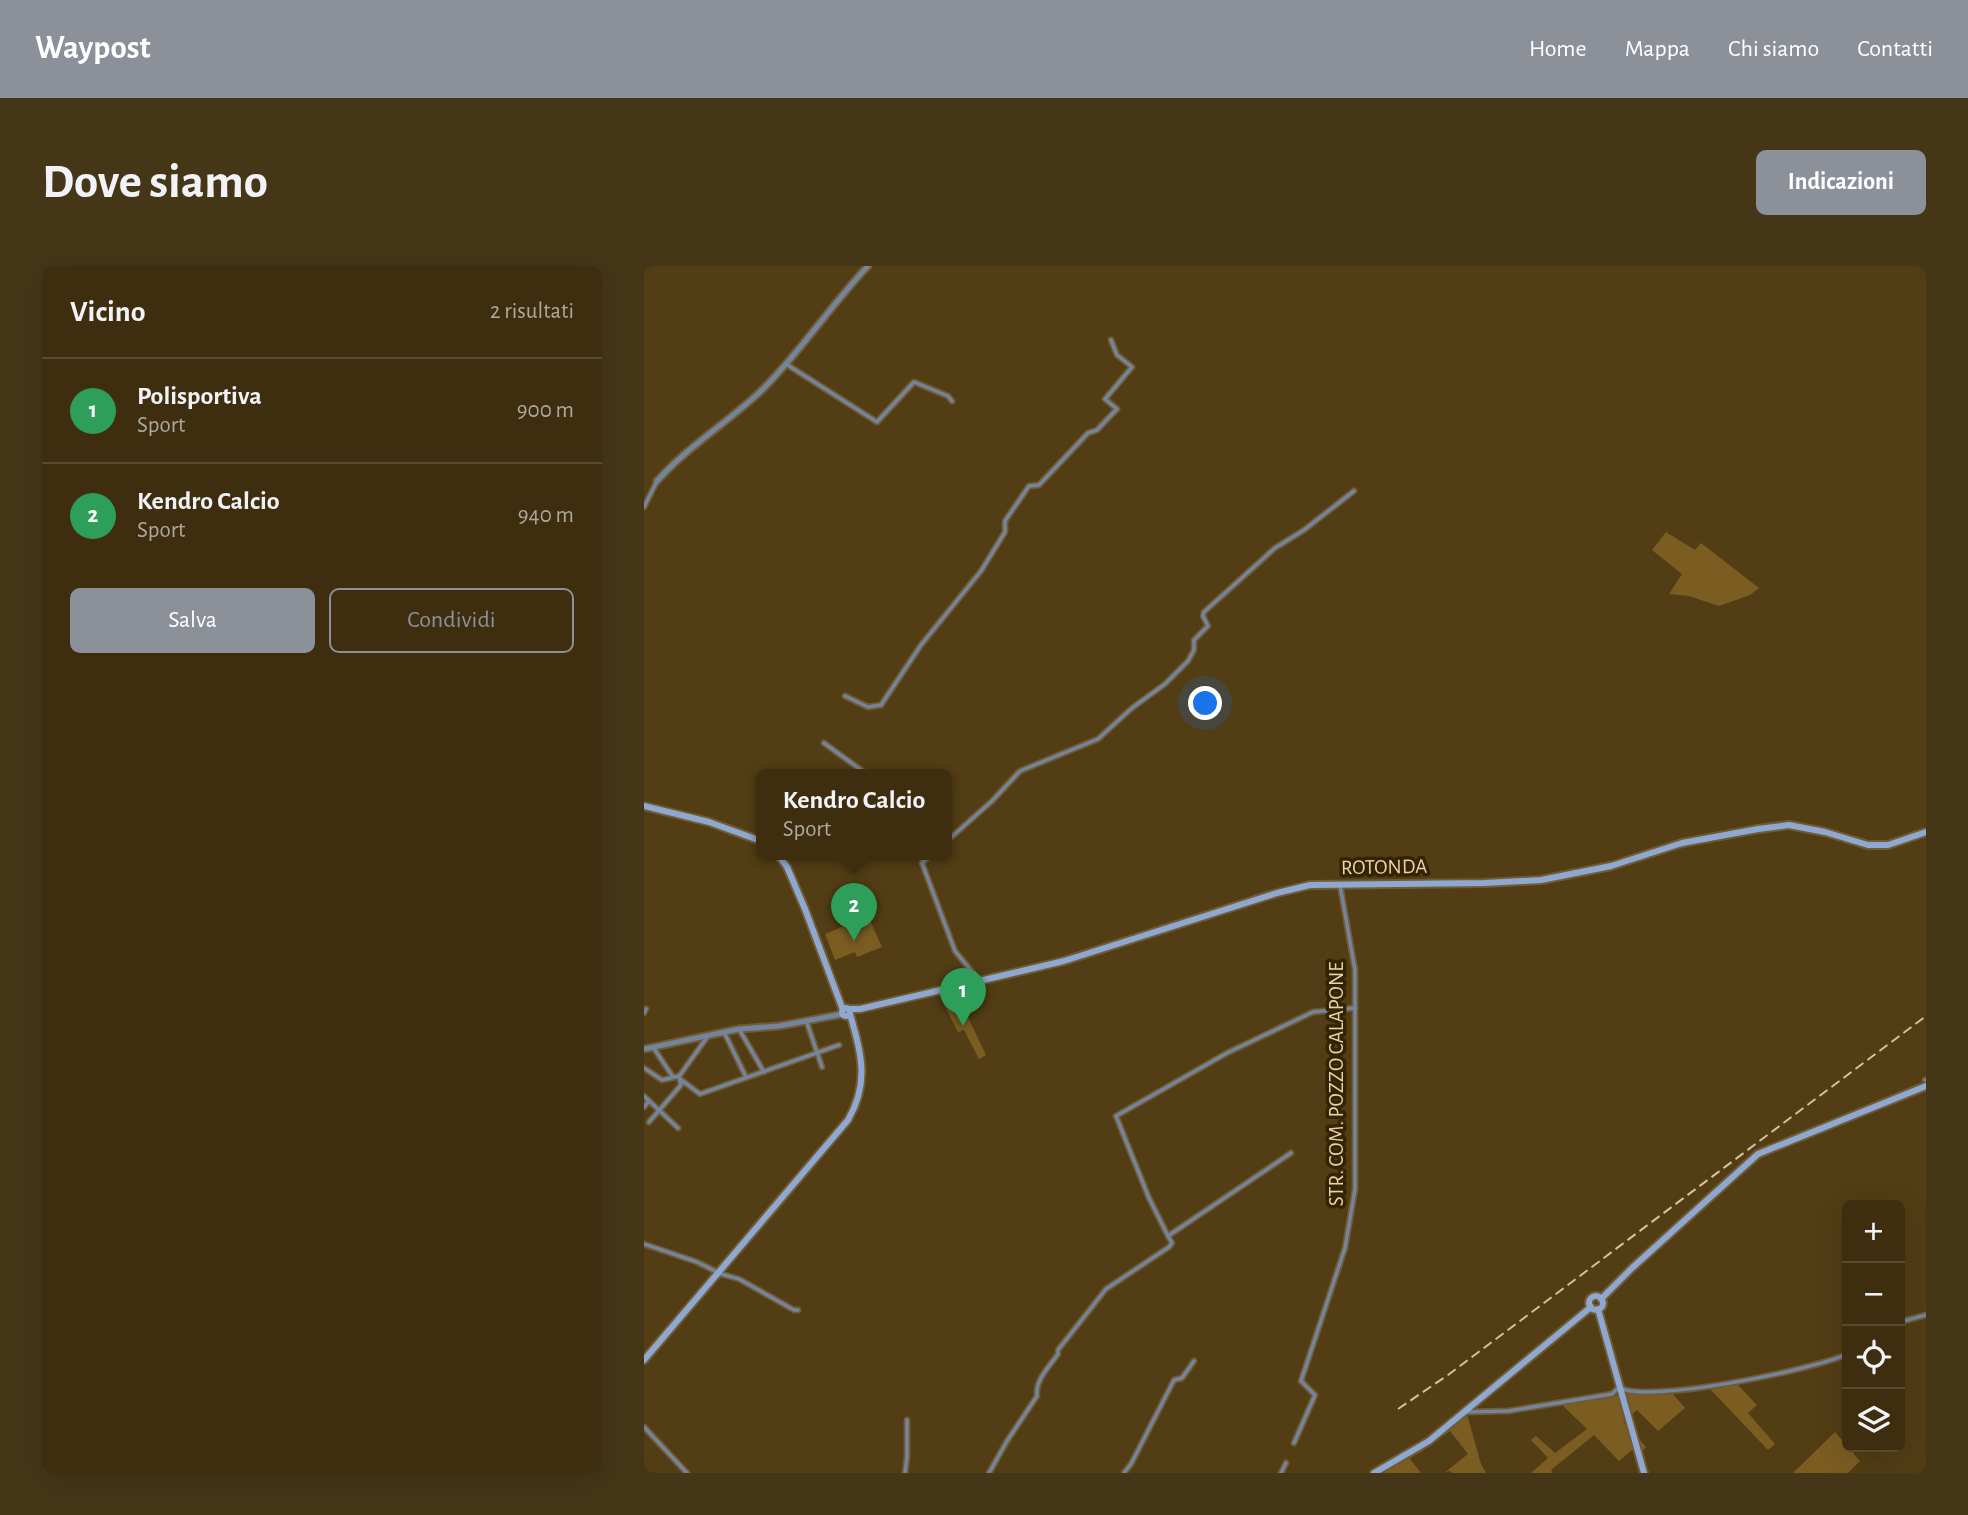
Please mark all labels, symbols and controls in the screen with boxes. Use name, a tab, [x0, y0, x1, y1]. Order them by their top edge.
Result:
text: Waypost	[35, 32, 151, 65]
text: Home	[1529, 37, 1587, 61]
text: Mappa	[1625, 37, 1690, 61]
text: Chi siamo	[1728, 37, 1819, 61]
text: Contatti	[1857, 37, 1933, 61]
button: Indicazioni	[1756, 150, 1926, 215]
text: Dove siamo	[42, 158, 268, 207]
text: Vicino	[70, 297, 146, 327]
text: 2 risultati	[490, 300, 574, 323]
text: Polisportiva	[137, 383, 262, 409]
text: 1	[89, 399, 97, 422]
text: 900 m	[517, 399, 574, 422]
text: Sport	[137, 414, 185, 437]
text: Kendro Calcio	[137, 488, 280, 514]
text: 2	[88, 504, 98, 527]
text: 940 m	[518, 504, 574, 527]
text: Sport	[137, 519, 185, 542]
button: Salva	[70, 588, 315, 653]
button: Condividi	[329, 588, 574, 653]
your location	[1188, 686, 1222, 720]
popup	[756, 769, 952, 860]
text: Kendro Calcio	[783, 787, 925, 813]
text: Sport	[783, 818, 831, 841]
street label: ROTONDA	[1341, 856, 1427, 878]
pin: 2	[831, 883, 877, 941]
street label: STR. COM. POZZO CALAPONE	[1326, 962, 1347, 1206]
pin: 1	[940, 968, 986, 1026]
map controls	[1842, 1200, 1905, 1452]
button: +	[1842, 1200, 1905, 1263]
button: −	[1842, 1263, 1905, 1326]
button: locate	[1842, 1326, 1905, 1389]
button: layers	[1842, 1389, 1905, 1452]

